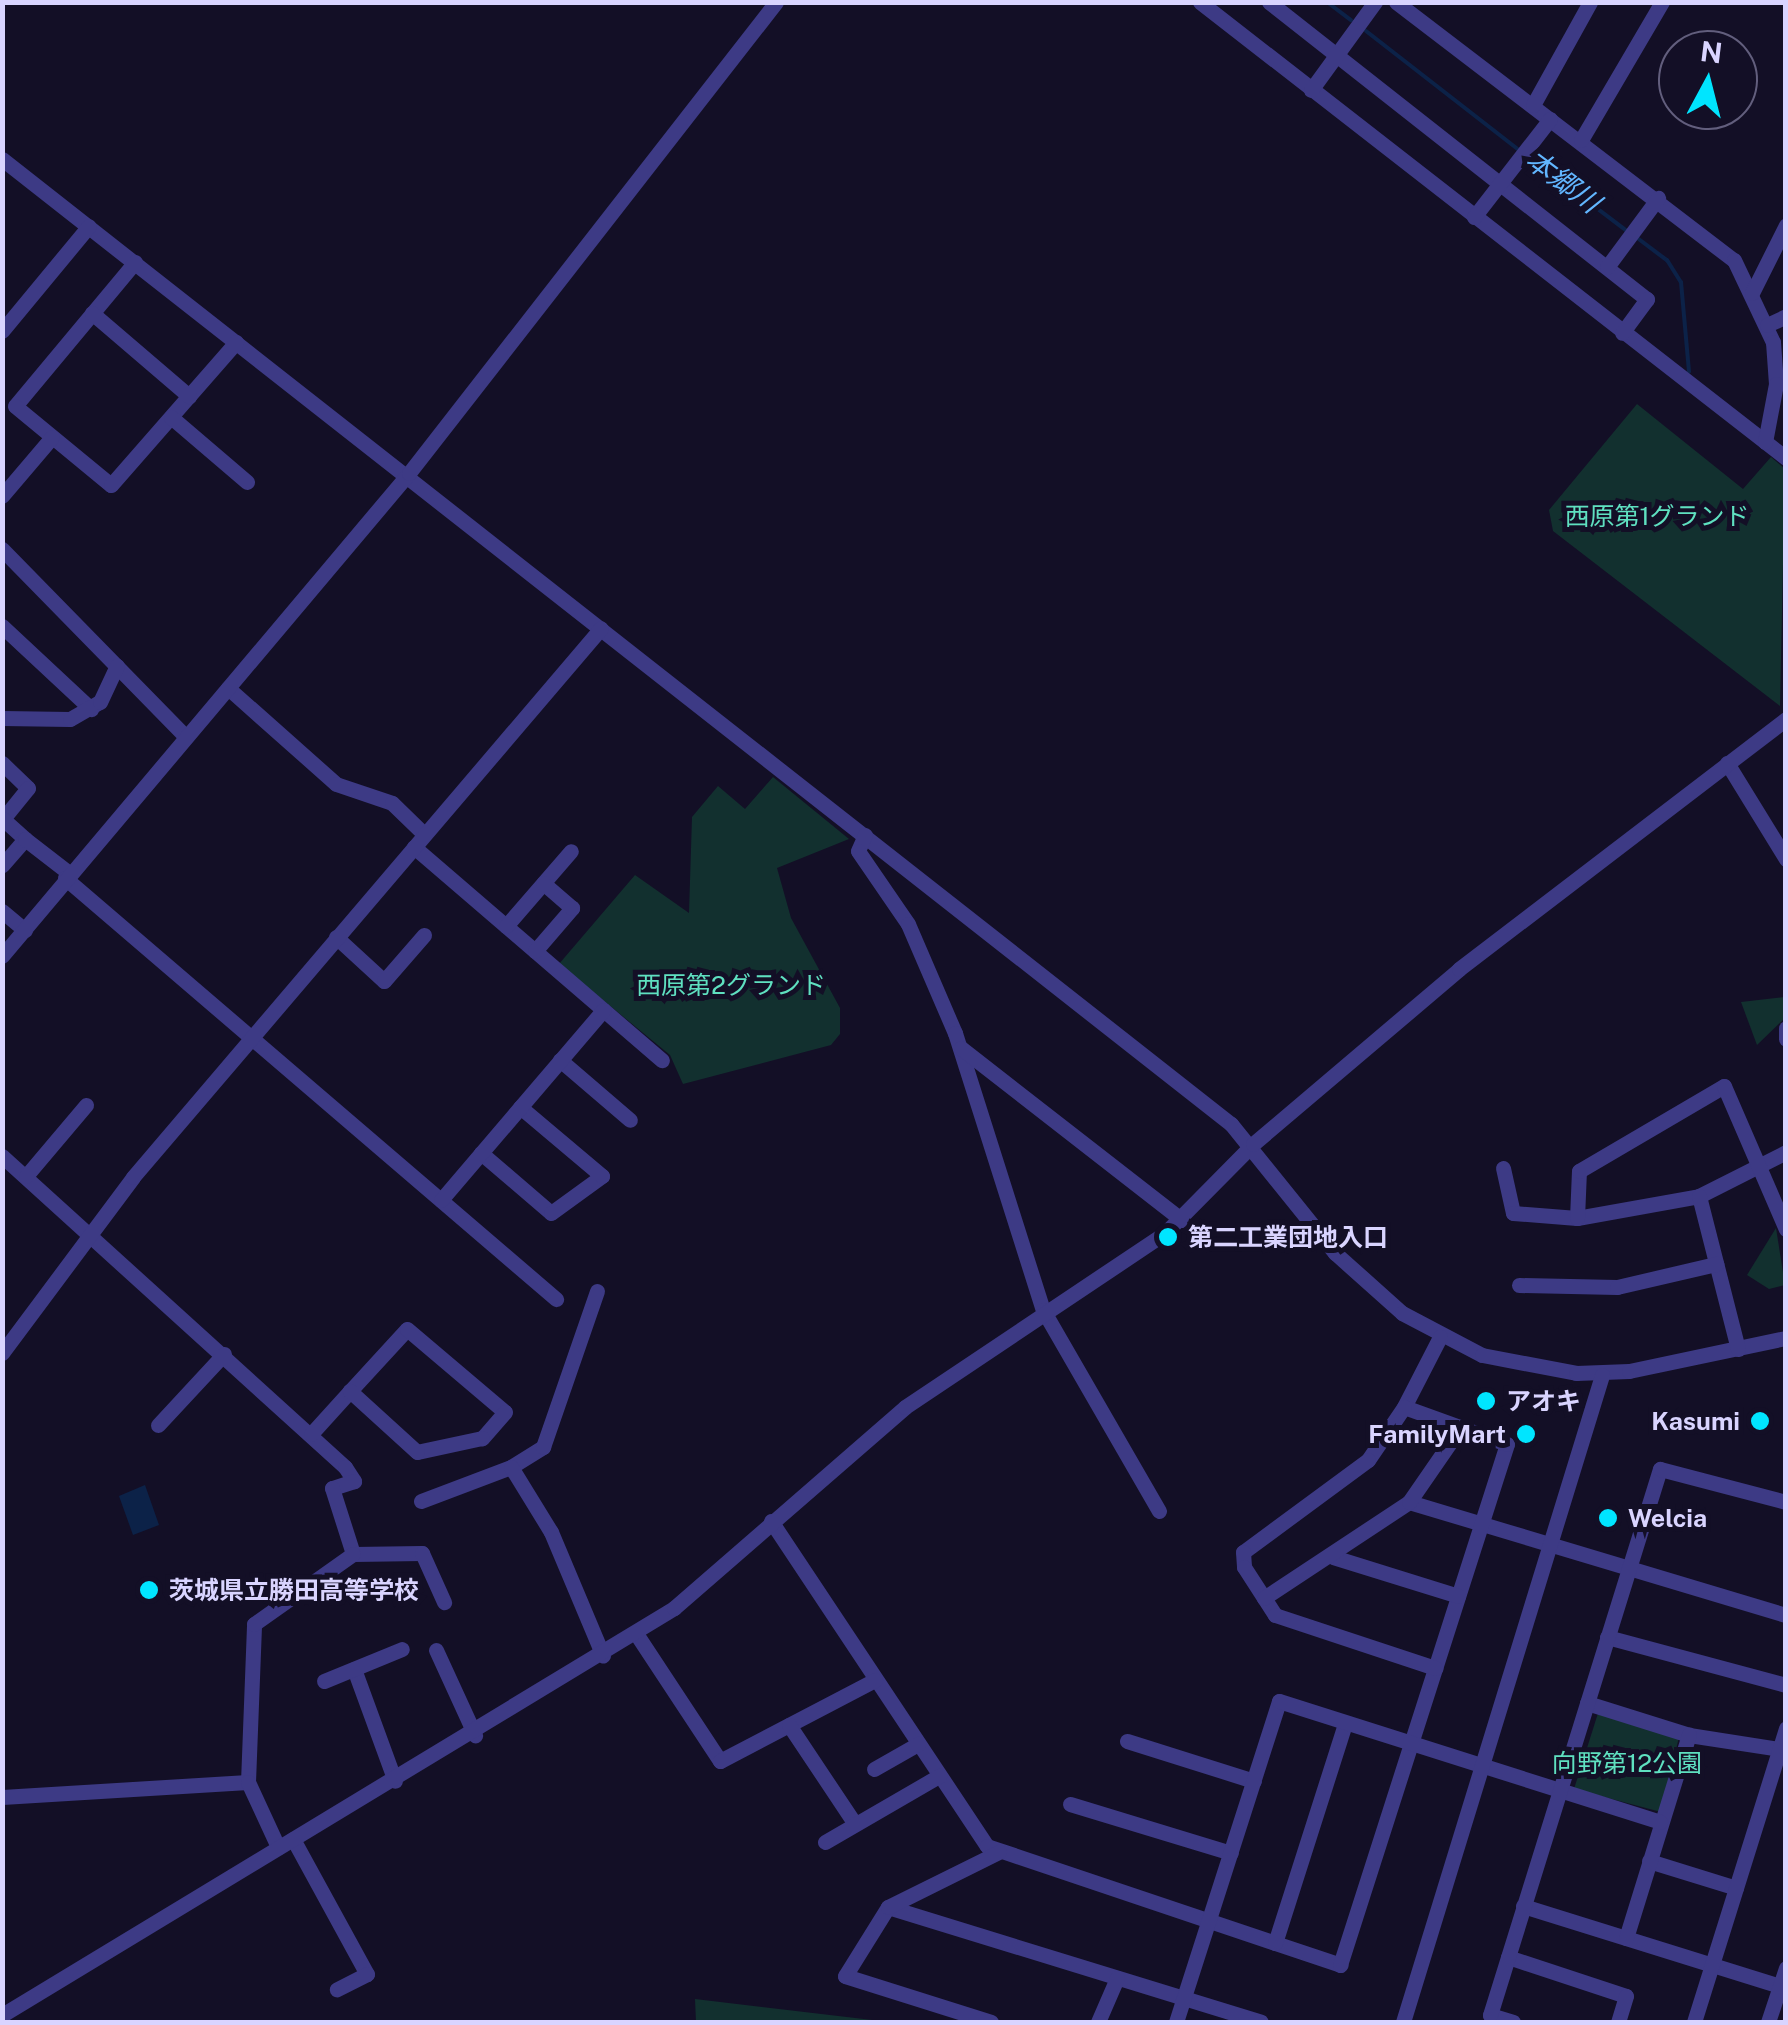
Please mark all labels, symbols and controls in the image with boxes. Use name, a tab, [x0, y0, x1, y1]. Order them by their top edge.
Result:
north arrow	[1658, 30, 1758, 130]
text: N	[1699, 34, 1724, 69]
water label: 本郷川	[1519, 142, 1607, 220]
park label: 西原第1グランド	[1564, 501, 1750, 531]
park label: 西原第2グランド	[636, 970, 826, 1000]
place label: 第二工業団地入口	[1188, 1222, 1388, 1252]
marker: 第二工業団地入口	[1157, 1226, 1179, 1248]
place label: アオキ	[1506, 1386, 1581, 1416]
marker: アオキ	[1475, 1390, 1497, 1412]
place label: Kasumi	[1651, 1406, 1740, 1436]
marker: Kasumi	[1749, 1410, 1771, 1432]
place label: FamilyMart	[1368, 1419, 1506, 1449]
marker: FamilyMart	[1515, 1423, 1537, 1445]
place label: Welcia	[1628, 1503, 1707, 1533]
marker: Welcia	[1597, 1507, 1619, 1529]
place label: 茨城県立勝田高等学校	[169, 1575, 419, 1605]
marker: 茨城県立勝田高等学校	[138, 1579, 160, 1601]
park label: 向野第12公園	[1552, 1748, 1702, 1778]

